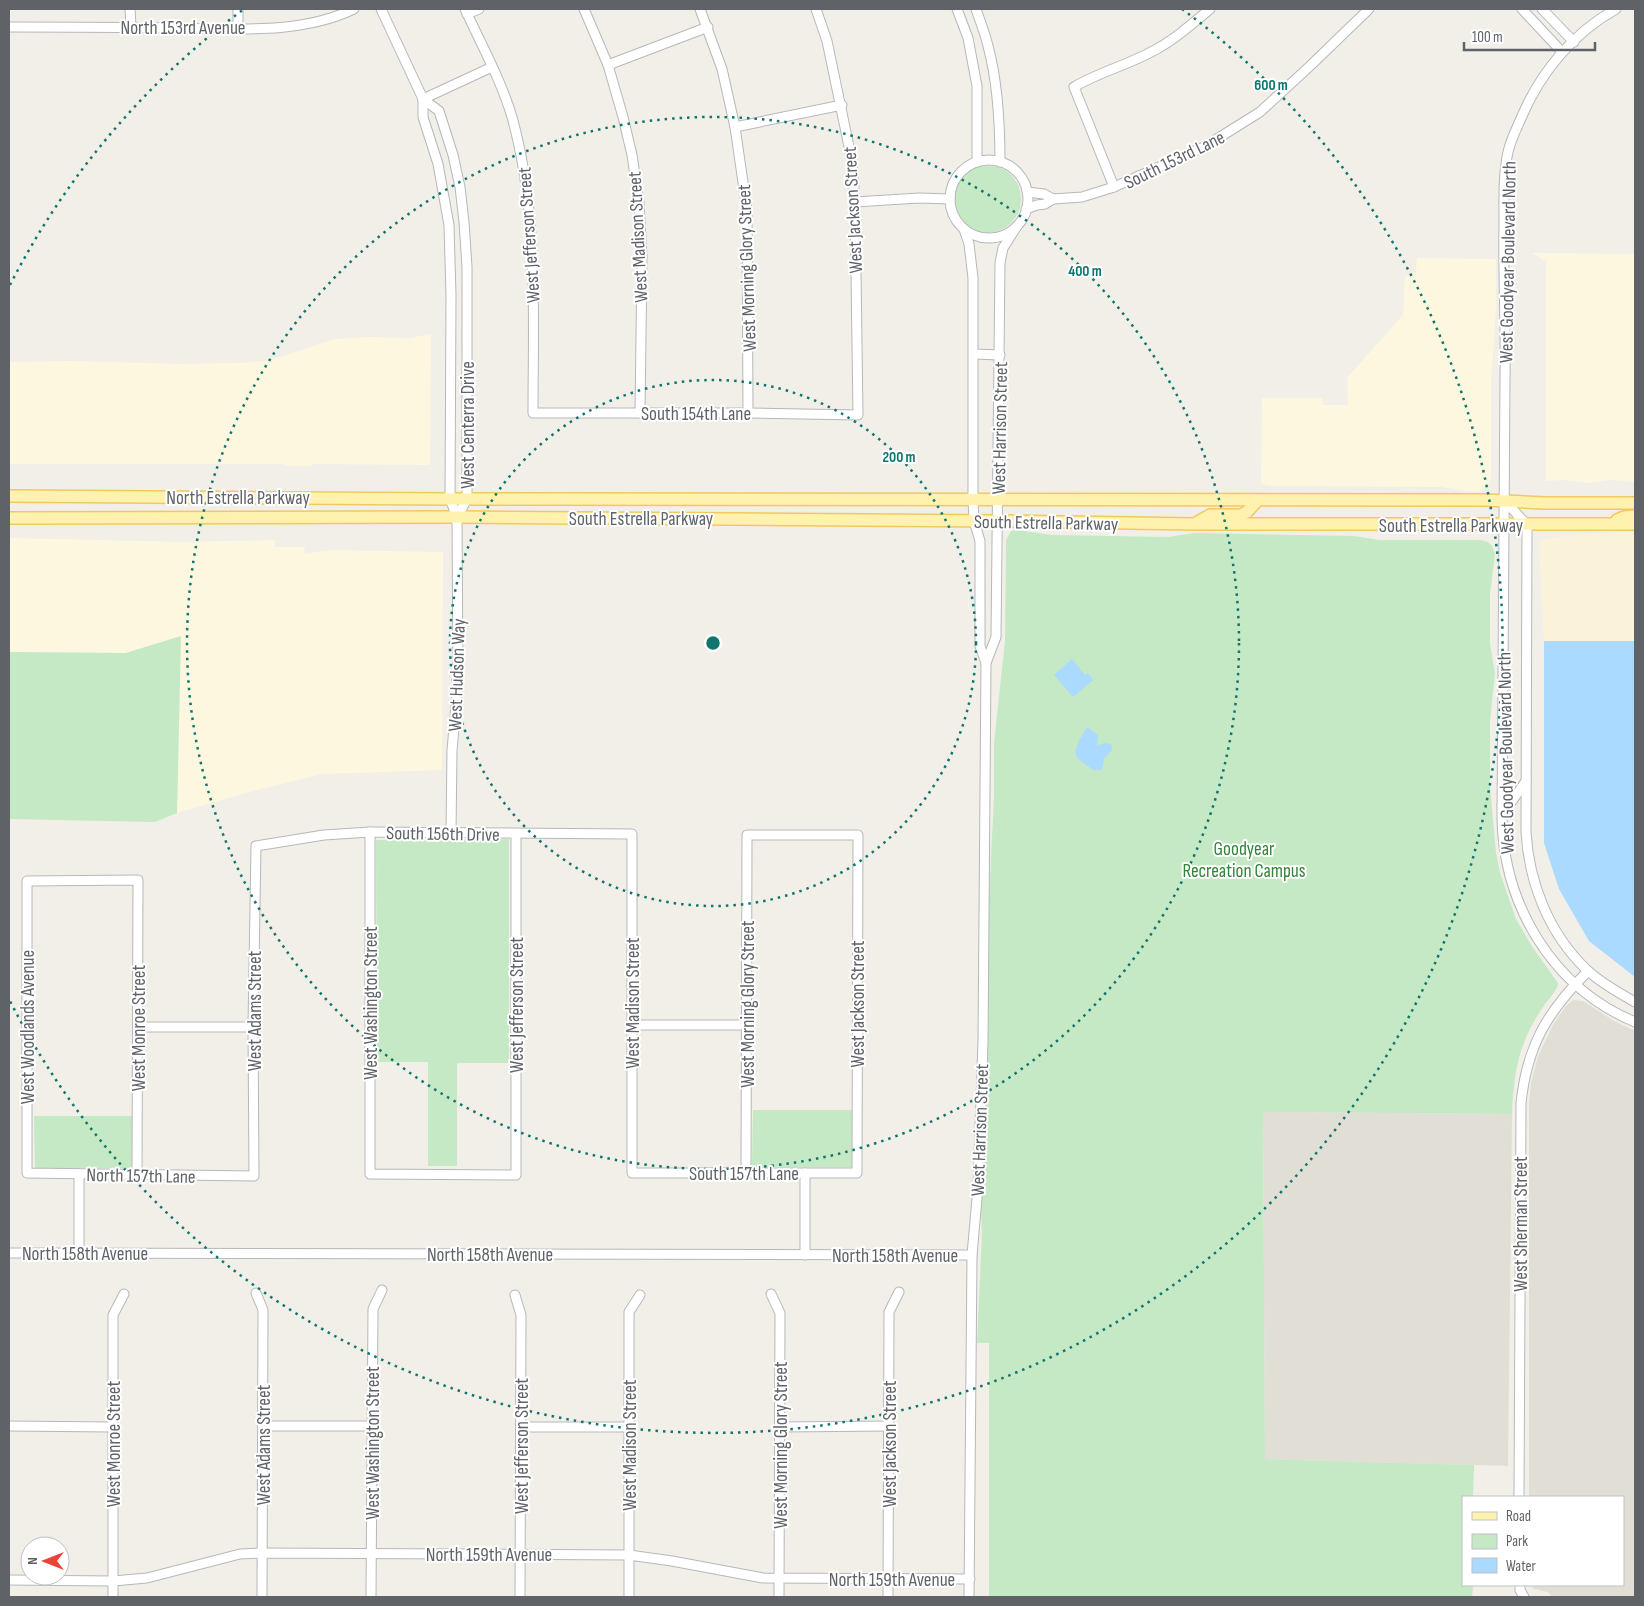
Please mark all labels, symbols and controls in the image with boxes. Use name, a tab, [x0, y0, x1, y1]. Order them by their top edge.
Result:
street label: North 153rd Avenue	[121, 17, 245, 40]
scale bar	[1464, 20, 1595, 52]
text: 100 m	[1472, 28, 1503, 47]
text: 600 m	[1254, 76, 1288, 95]
street label: South 153rd Lane	[1120, 126, 1229, 195]
street label: West Jackson Street	[839, 146, 868, 274]
street label: West Goodyear Boulevard North	[1495, 161, 1522, 363]
street label: West Jefferson Street	[513, 166, 546, 304]
street label: West Madison Street	[624, 171, 653, 303]
street label: West Morning Glory Street	[733, 184, 762, 352]
text: 400 m	[1068, 262, 1102, 281]
street label: West Centerra Drive	[457, 361, 480, 489]
street label: West Harrison Street	[988, 361, 1013, 495]
street label: South 154th Lane	[641, 403, 751, 426]
text: 200 m	[882, 448, 916, 467]
street label: North Estrella Parkway	[166, 487, 310, 510]
street label: South Estrella Parkway	[569, 508, 714, 531]
street label: South Estrella Parkway	[974, 511, 1119, 536]
street label: South Estrella Parkway	[1379, 515, 1524, 538]
street label: West Hudson Way	[444, 617, 471, 732]
centre of rings	[704, 634, 722, 652]
street label: West Goodyear Boulevard North	[1493, 652, 1520, 854]
street label: South 156th Drive	[386, 822, 500, 847]
park label: Goodyear Recreation Campus	[1182, 838, 1306, 883]
street label: West Morning Glory Street	[737, 920, 760, 1088]
street label: West Washington Street	[360, 926, 383, 1080]
street label: West Jefferson Street	[506, 937, 529, 1073]
street label: West Madison Street	[622, 937, 645, 1069]
street label: West Jackson Street	[847, 940, 870, 1068]
street label: West Woodlands Avenue	[17, 950, 40, 1104]
street label: West Adams Street	[244, 951, 267, 1071]
street label: West Monroe Street	[128, 965, 151, 1091]
street label: West Harrison Street	[967, 1063, 994, 1197]
street label: West Sherman Street	[1510, 1156, 1533, 1292]
street label: South 157th Lane	[689, 1163, 799, 1186]
street label: North 157th Lane	[86, 1164, 196, 1189]
street label: North 158th Avenue	[22, 1243, 148, 1266]
street label: North 158th Avenue	[427, 1244, 553, 1267]
street label: North 158th Avenue	[832, 1245, 958, 1268]
street label: West Morning Glory Street	[770, 1361, 793, 1529]
street label: West Washington Street	[362, 1366, 385, 1520]
street label: West Jefferson Street	[511, 1378, 534, 1514]
street label: West Madison Street	[619, 1379, 642, 1511]
street label: West Jackson Street	[879, 1380, 902, 1508]
street label: West Monroe Street	[103, 1381, 126, 1507]
street label: West Adams Street	[253, 1385, 276, 1505]
legend	[1462, 1496, 1624, 1586]
text: Road	[1506, 1507, 1531, 1526]
text: Park	[1506, 1532, 1528, 1551]
north arrow	[20, 1536, 70, 1586]
street label: North 159th Avenue	[426, 1544, 552, 1567]
text: N	[24, 1557, 41, 1565]
text: Water	[1506, 1557, 1537, 1576]
street label: North 159th Avenue	[829, 1569, 955, 1592]

